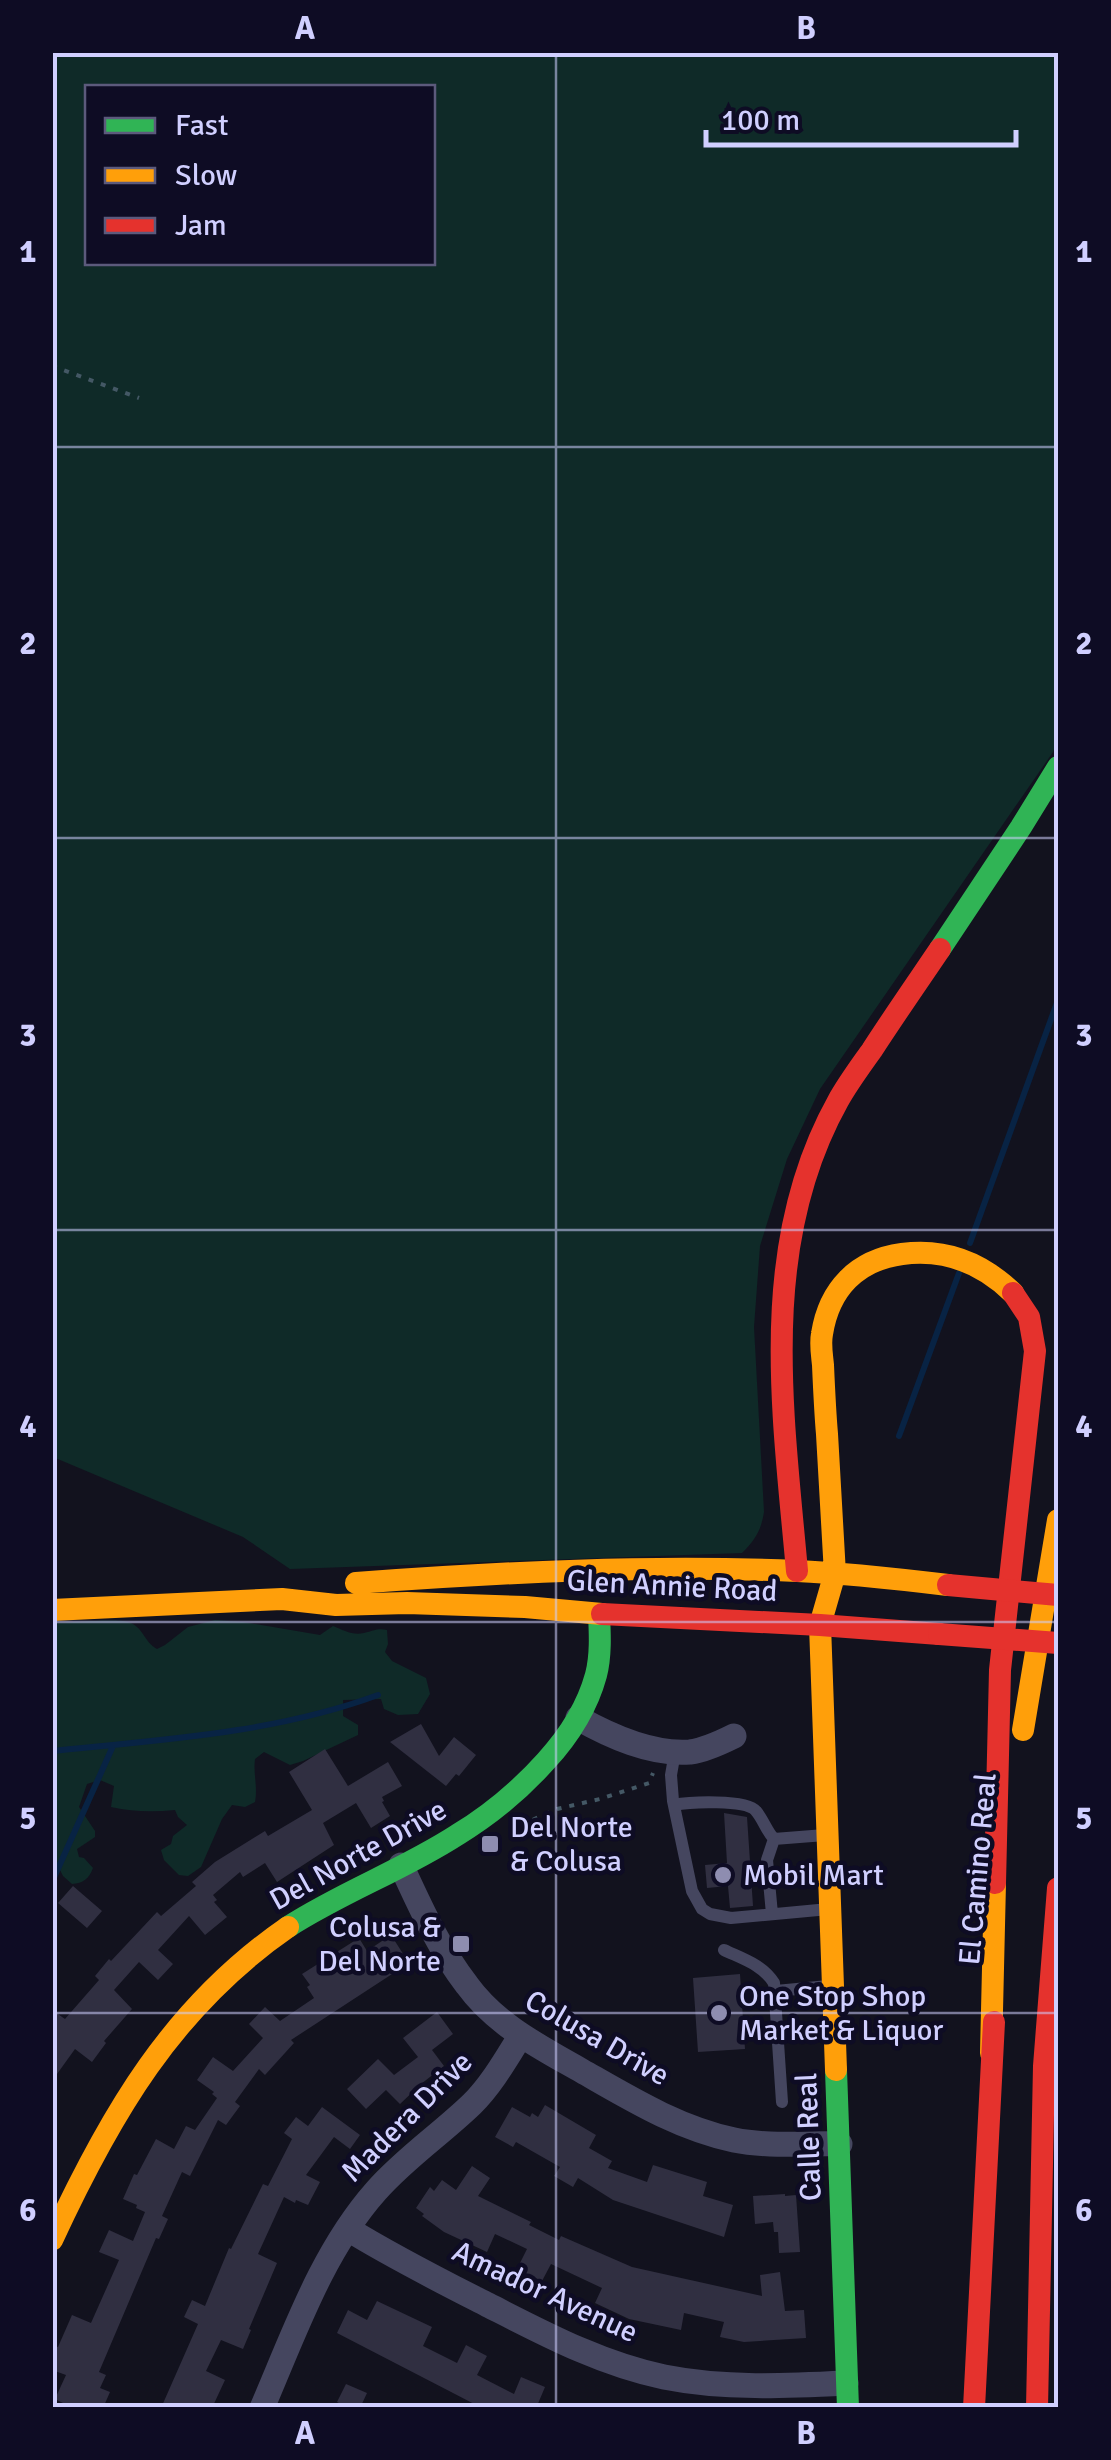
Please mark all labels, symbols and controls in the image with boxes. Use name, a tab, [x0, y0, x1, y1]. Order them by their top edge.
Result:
text: A	[295, 9, 316, 48]
text: B	[796, 9, 816, 48]
legend	[85, 85, 435, 265]
scale bar	[706, 85, 1016, 147]
text: 100 m	[721, 102, 800, 139]
text: Fast	[175, 107, 228, 144]
text: Slow	[175, 157, 237, 194]
text: Jam	[175, 207, 227, 244]
text: 1	[19, 232, 37, 271]
text: 1	[1075, 232, 1093, 271]
text: 2	[19, 624, 37, 663]
text: 2	[1075, 624, 1093, 663]
text: 3	[19, 1016, 37, 1055]
text: 3	[1075, 1016, 1093, 1055]
text: 4	[19, 1407, 37, 1446]
text: 4	[1075, 1407, 1093, 1446]
street label: Glen Annie Road	[566, 1562, 778, 1610]
street label: El Camino Real	[951, 1771, 1005, 1967]
street label: Del Norte Drive	[263, 1791, 453, 1919]
text: 5	[19, 1799, 37, 1838]
text: 5	[1075, 1799, 1093, 1838]
place label: Del Norte & Colusa	[510, 1809, 633, 1880]
marker: Del Norte & Colusa	[479, 1833, 501, 1855]
place label: Mobil Mart	[743, 1857, 884, 1894]
marker: Mobil Mart	[712, 1864, 734, 1886]
place label: Colusa & Del Norte	[318, 1909, 441, 1980]
marker: Colusa & Del Norte	[450, 1933, 472, 1955]
place label: One Stop Shop Market & Liquor	[739, 1978, 943, 2049]
street label: Colusa Drive	[518, 1982, 676, 2094]
marker: One Stop Shop Market & Liquor	[708, 2002, 730, 2024]
street label: Madera Drive	[334, 2044, 480, 2190]
street label: Calle Real	[788, 2072, 830, 2202]
text: 6	[19, 2191, 37, 2230]
text: 6	[1075, 2191, 1093, 2230]
street label: Amador Avenue	[446, 2233, 644, 2351]
text: A	[295, 2414, 316, 2453]
text: B	[796, 2414, 816, 2453]

